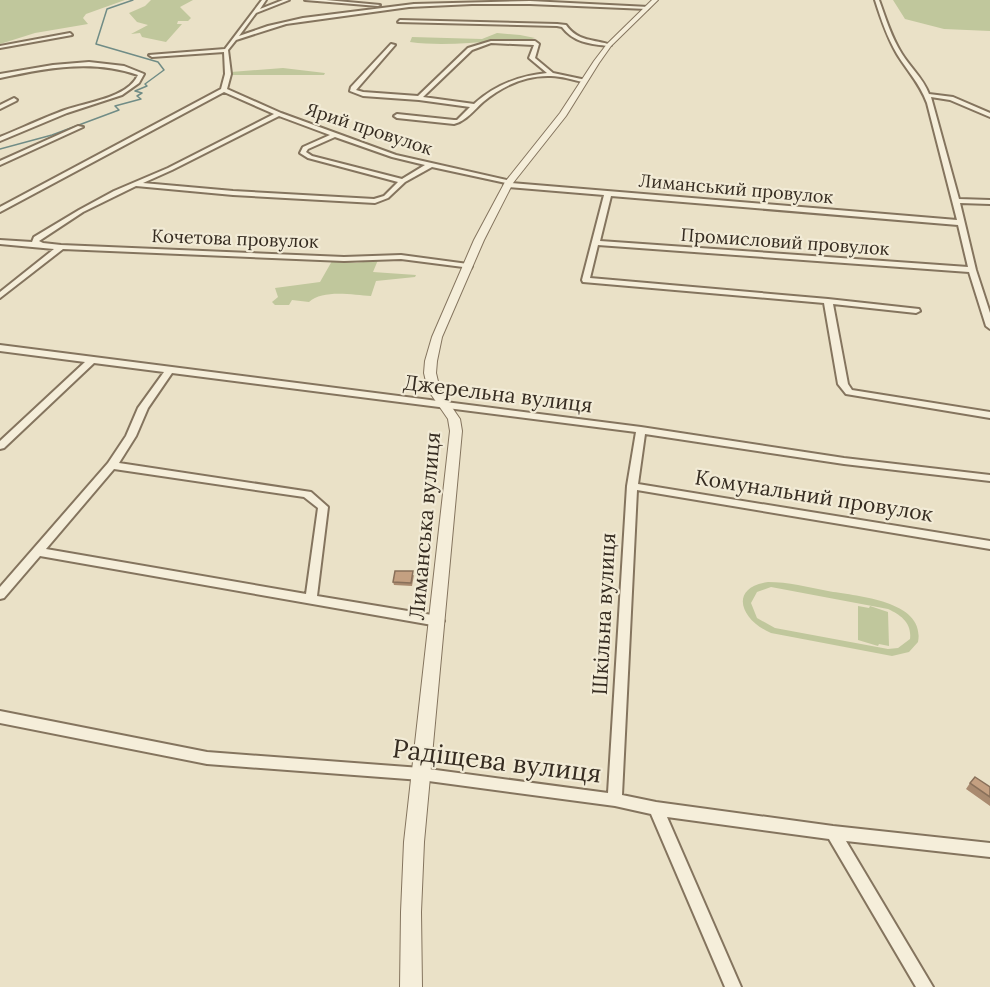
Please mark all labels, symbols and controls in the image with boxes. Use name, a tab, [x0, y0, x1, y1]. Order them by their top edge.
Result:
street label: Ярий провулок	[303, 97, 436, 160]
street label: Лиманський провулок	[638, 169, 835, 208]
street label: Промисловий провулок	[680, 223, 890, 260]
street label: Кочетова провулок	[151, 224, 319, 253]
street label: Джерельна вулиця	[402, 368, 594, 419]
street label: Лиманська вулиця	[403, 431, 446, 621]
street label: Комунальний провулок	[693, 463, 936, 528]
street label: Шкільна вулиця	[586, 532, 621, 696]
street label: Радіщева вулиця	[391, 731, 604, 790]

